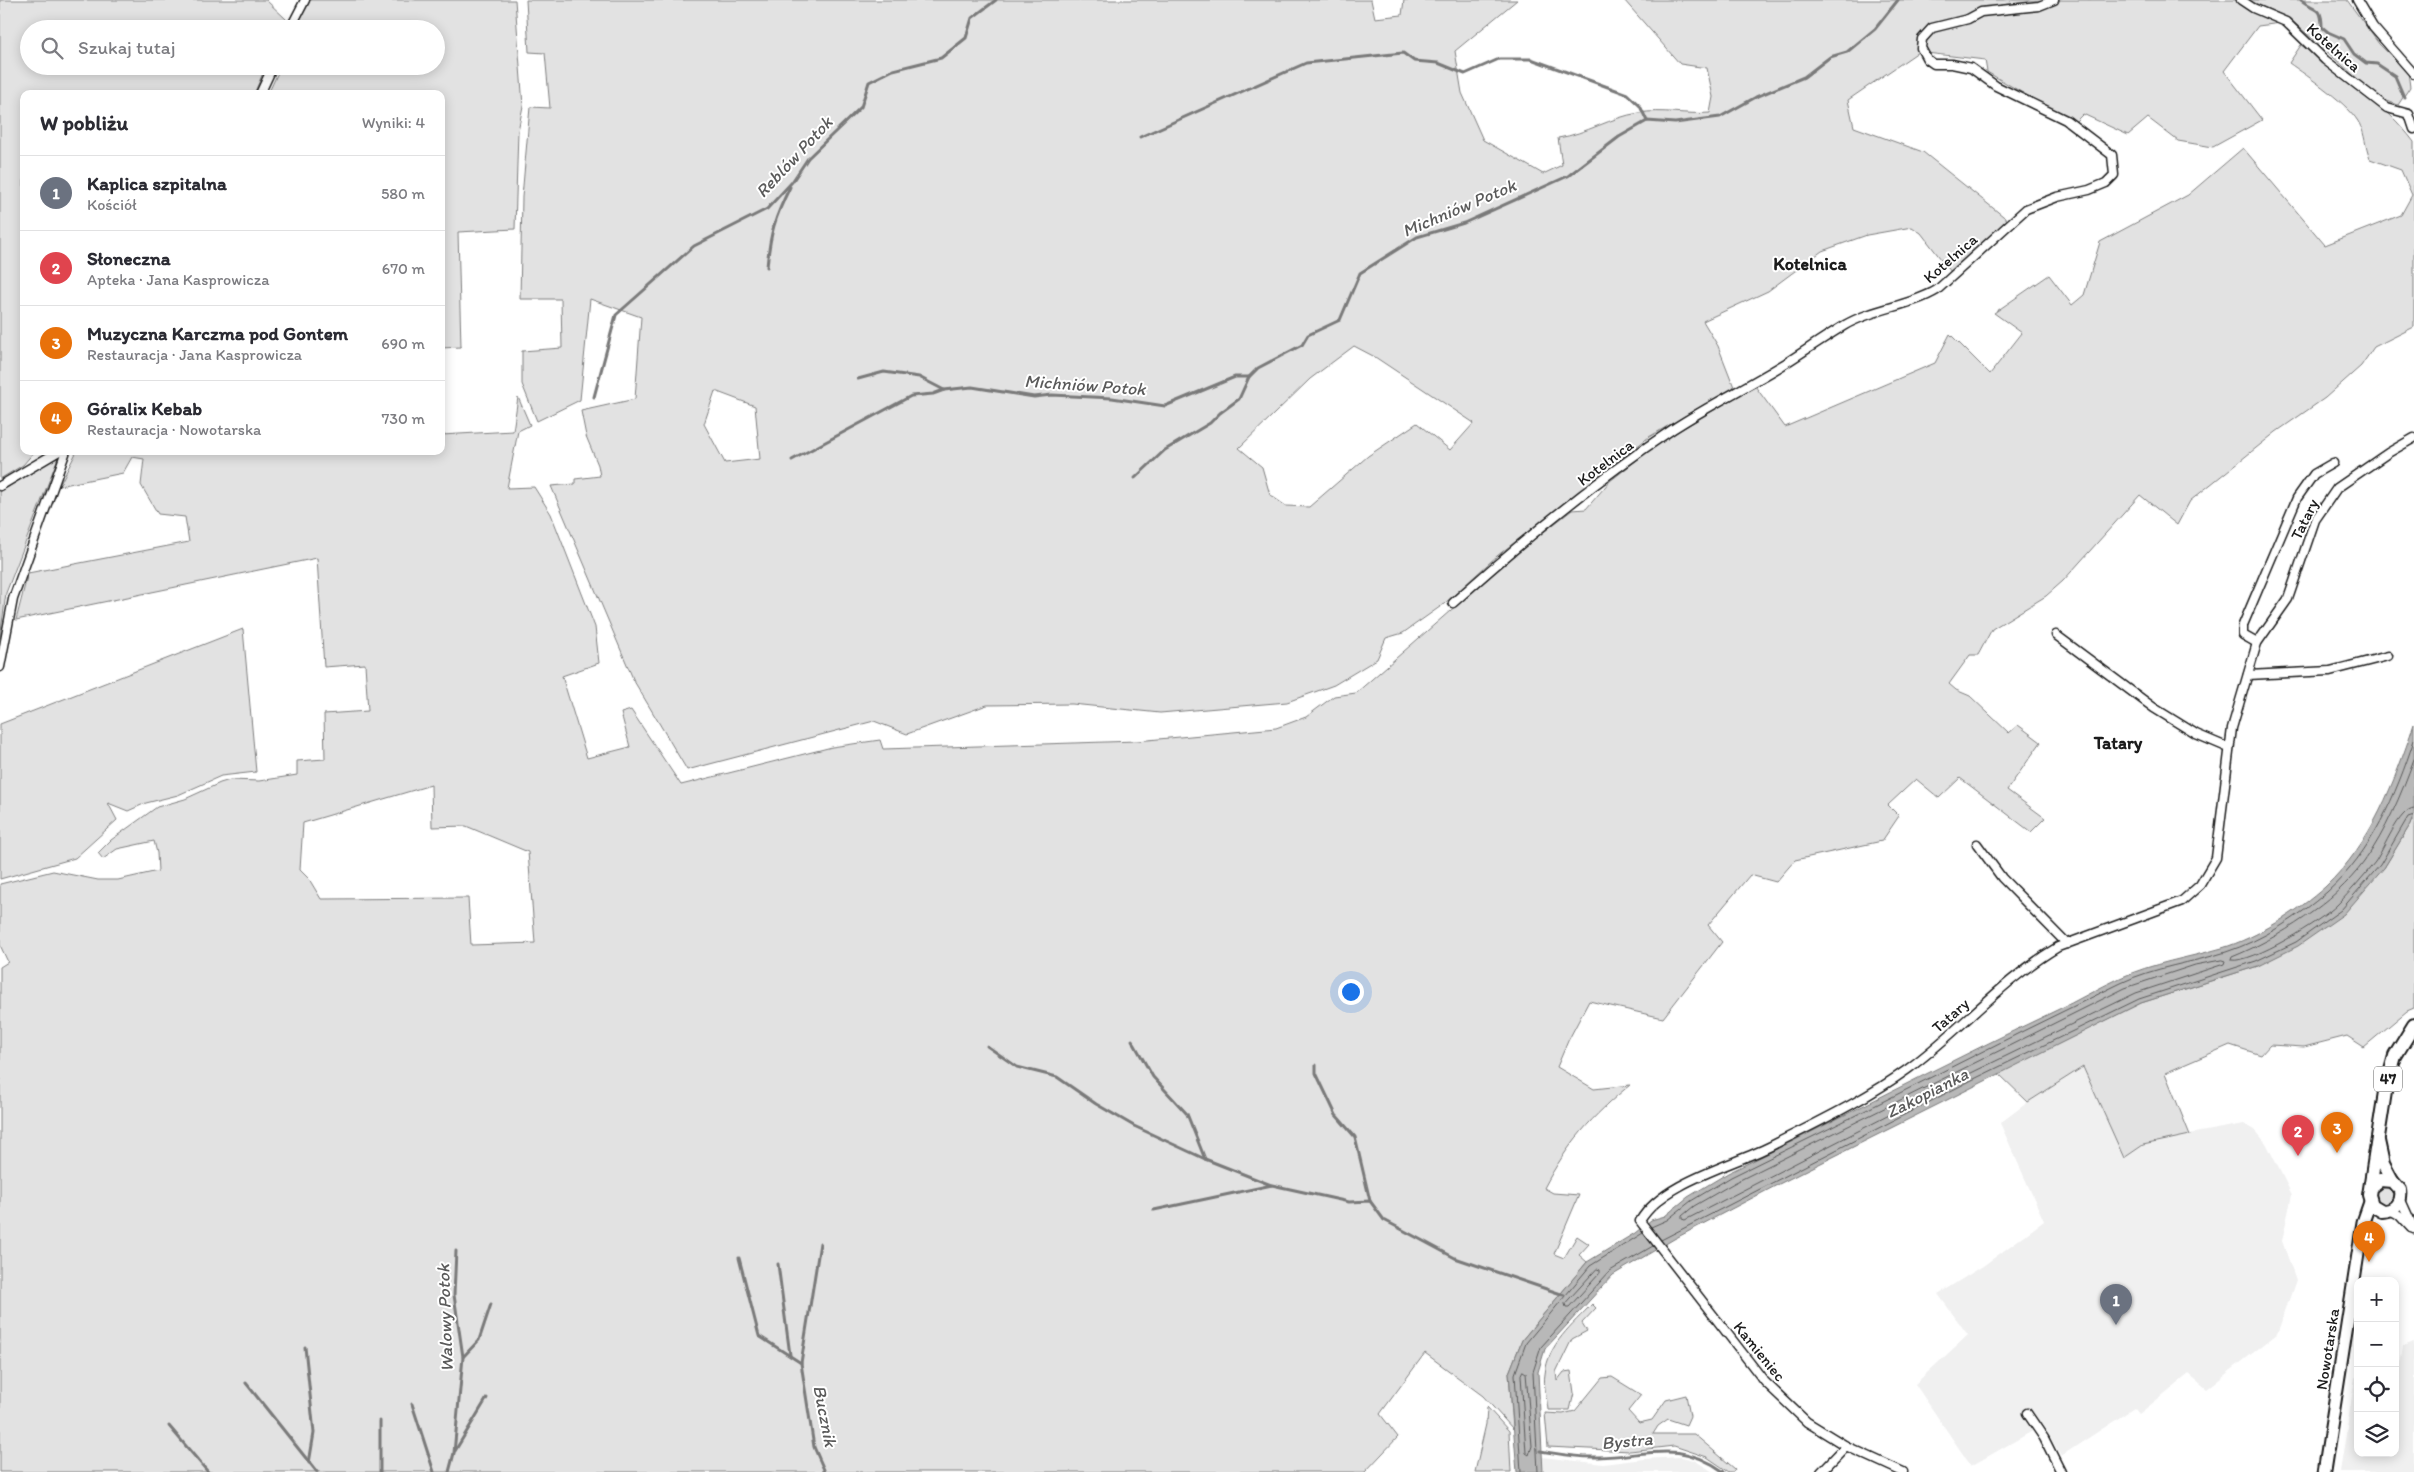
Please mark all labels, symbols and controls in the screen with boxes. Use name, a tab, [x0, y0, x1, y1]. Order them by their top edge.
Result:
street label: Kotelnica	[2303, 19, 2365, 76]
search box	[20, 20, 445, 75]
icon: search	[38, 34, 66, 62]
text: Szukaj tutaj	[78, 36, 175, 59]
text: W pobliżu	[40, 110, 128, 135]
water label: Reblów Potok	[751, 110, 839, 202]
text: Wyniki: 4	[362, 113, 425, 132]
text: Kaplica szpitalna	[87, 172, 227, 195]
water label: Michniów Potok	[1399, 173, 1521, 242]
text: 1	[52, 184, 60, 203]
text: 580 m	[381, 184, 425, 203]
text: Kościół	[87, 195, 137, 214]
street label: Kotelnica	[1919, 229, 1982, 287]
text: Słoneczna	[87, 247, 171, 270]
district label: Kotelnica	[1773, 253, 1847, 275]
text: 2	[52, 259, 60, 278]
text: 670 m	[382, 259, 425, 278]
text: Apteka · Jana Kasprowicza	[87, 270, 270, 289]
text: Muzyczna Karczma pod Gontem	[87, 322, 348, 345]
text: 3	[52, 334, 60, 353]
text: 690 m	[381, 334, 425, 353]
text: Restauracja · Jana Kasprowicza	[87, 345, 302, 364]
water label: Michniów Potok	[1024, 370, 1148, 400]
text: Góralix Kebab	[87, 397, 202, 420]
text: 4	[51, 409, 61, 428]
text: 730 m	[381, 409, 425, 428]
text: Restauracja · Nowotarska	[87, 420, 261, 439]
street label: Kotelnica	[1573, 435, 1638, 490]
street label: Tatary	[2286, 495, 2323, 543]
district label: Tatary	[2093, 732, 2143, 754]
your location	[1338, 979, 1364, 1005]
street label: Tatary	[1928, 994, 1973, 1037]
water label: Zakopianka	[1882, 1062, 1973, 1123]
road number: 47	[2374, 1066, 2402, 1092]
pin: 3	[2321, 1112, 2353, 1153]
pin: 2	[2282, 1115, 2314, 1156]
pin: 4	[2353, 1221, 2385, 1262]
water label: Walowy Potok	[432, 1262, 458, 1372]
map controls	[2354, 1277, 2399, 1457]
button: +	[2354, 1277, 2399, 1322]
pin: 1	[2100, 1284, 2132, 1325]
street label: Nowotarska	[2312, 1306, 2343, 1391]
street label: Kamieniec	[1730, 1318, 1790, 1385]
button: −	[2354, 1322, 2399, 1367]
button: locate	[2354, 1367, 2399, 1412]
water label: Bucznik	[808, 1383, 842, 1450]
button: layers	[2354, 1412, 2399, 1457]
water label: Bystra	[1600, 1428, 1654, 1454]

